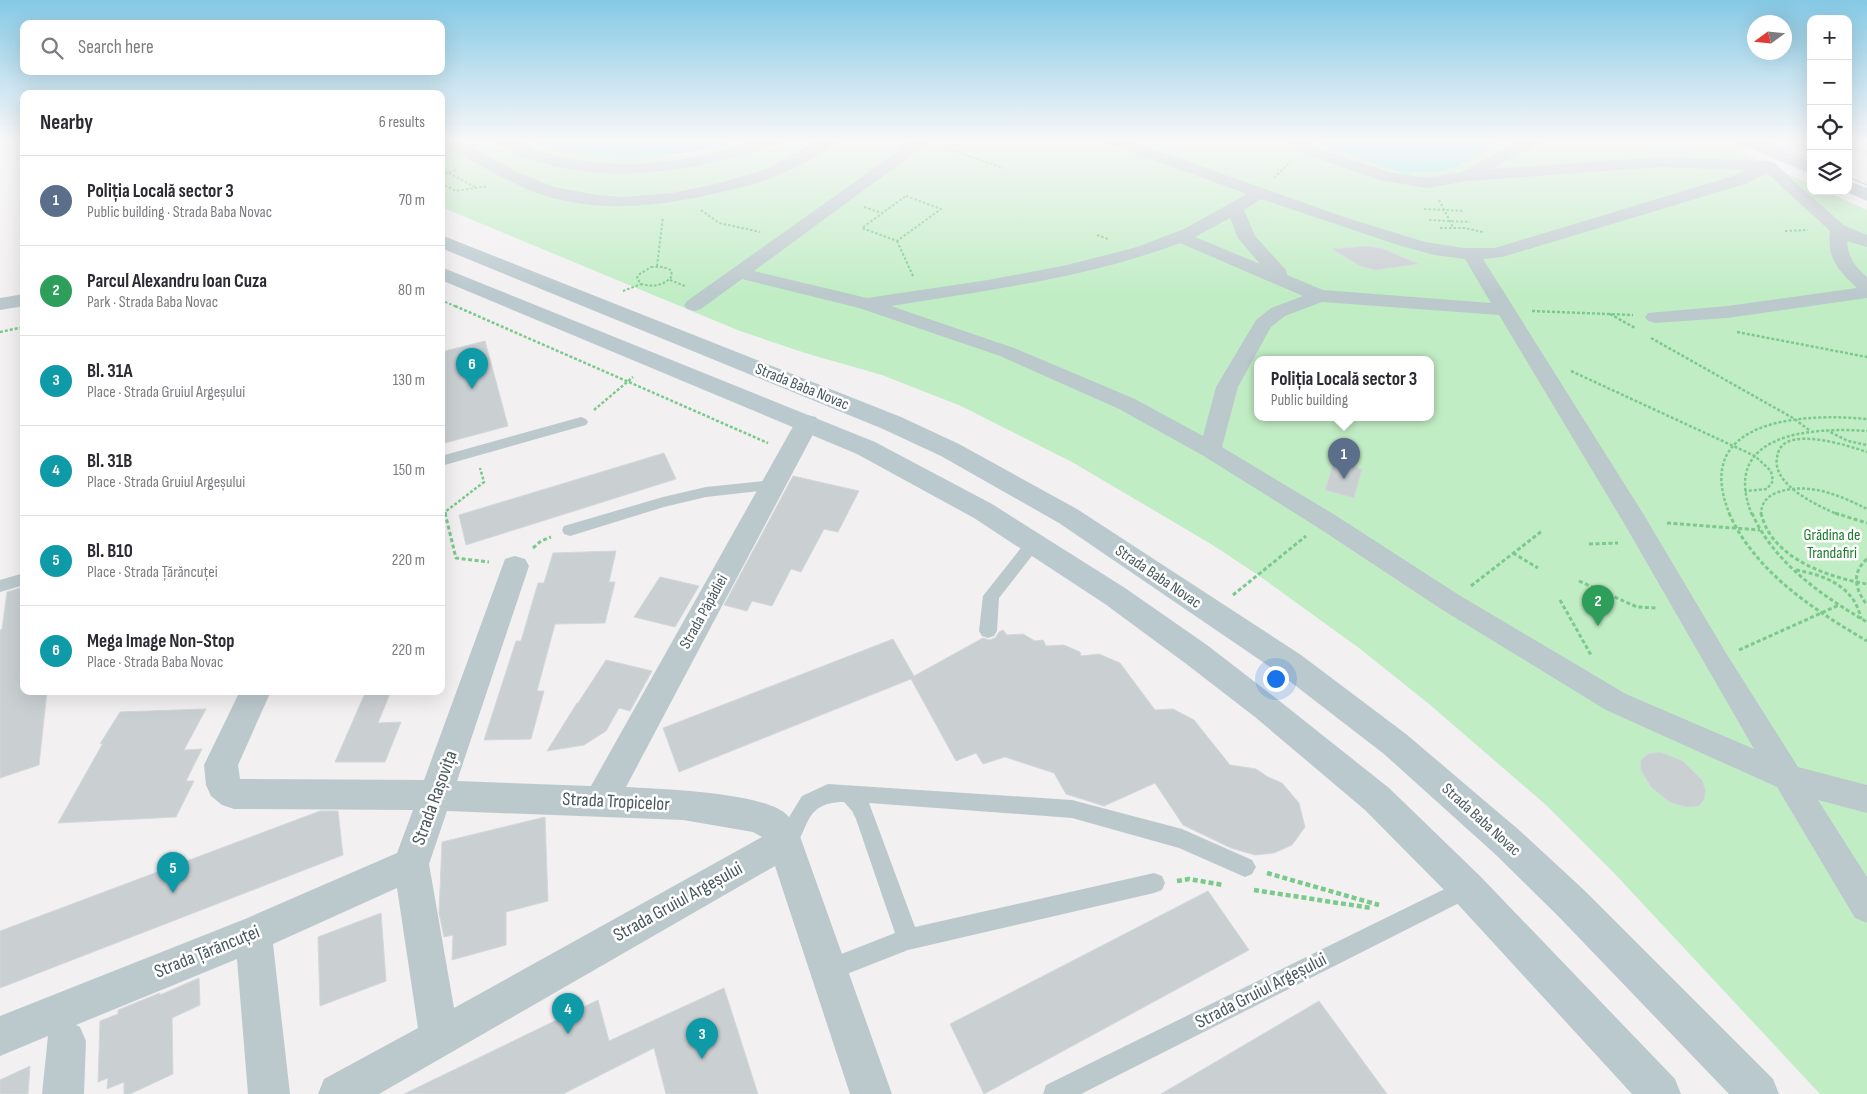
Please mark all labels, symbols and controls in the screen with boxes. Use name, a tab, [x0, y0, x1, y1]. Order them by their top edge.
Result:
north arrow	[1747, 15, 1792, 60]
map controls	[1807, 15, 1852, 195]
button: +	[1807, 15, 1852, 60]
search box	[20, 20, 445, 75]
icon: search	[38, 34, 66, 62]
text: Search here	[78, 36, 154, 59]
button: −	[1807, 60, 1852, 105]
button: locate	[1807, 105, 1852, 150]
text: Nearby	[40, 110, 93, 135]
text: 6 results	[379, 113, 425, 132]
button: layers	[1807, 150, 1852, 195]
text: Poliția Locală sector 3	[87, 180, 234, 203]
text: 1	[53, 191, 59, 210]
text: 70 m	[399, 191, 425, 210]
text: Public building · Strada Baba Novac	[87, 203, 272, 222]
text: Parcul Alexandru Ioan Cuza	[87, 270, 267, 293]
text: 2	[52, 281, 60, 300]
text: 80 m	[398, 281, 425, 300]
text: Park · Strada Baba Novac	[87, 293, 218, 312]
pin: 6	[456, 348, 488, 389]
popup	[1254, 356, 1434, 421]
text: Bl. 31A	[87, 360, 133, 383]
street label: Strada Baba Novac	[752, 360, 852, 414]
text: Poliția Locală sector 3	[1271, 368, 1417, 391]
text: 3	[52, 371, 60, 390]
text: 130 m	[393, 371, 425, 390]
text: Place · Strada Gruiul Argeșului	[87, 383, 245, 402]
text: Public building	[1271, 391, 1348, 410]
pin: 1	[1328, 438, 1360, 479]
text: Bl. 31B	[87, 450, 132, 473]
text: 4	[52, 461, 60, 480]
text: 150 m	[393, 461, 425, 480]
text: Place · Strada Gruiul Argeșului	[87, 473, 245, 492]
park label: Grădina de Trandafiri	[1804, 526, 1860, 563]
text: Bl. B10	[87, 540, 133, 563]
street label: Strada Baba Novac	[1111, 541, 1205, 613]
text: 5	[52, 551, 60, 570]
text: 220 m	[392, 551, 425, 570]
text: Place · Strada Țărăncuței	[87, 563, 218, 582]
street label: Strada Păpădiei	[676, 571, 732, 653]
pin: 2	[1582, 585, 1614, 626]
text: Mega Image Non-Stop	[87, 630, 234, 653]
text: 6	[52, 641, 60, 660]
text: 220 m	[392, 641, 425, 660]
text: Place · Strada Baba Novac	[87, 653, 223, 672]
your location	[1263, 666, 1289, 692]
street label: Strada Rașovița	[407, 748, 463, 848]
street label: Strada Baba Novac	[1438, 780, 1524, 860]
street label: Strada Tropicelor	[562, 788, 671, 816]
pin: 5	[157, 852, 189, 893]
street label: Strada Gruiul Argeșului	[609, 857, 747, 947]
street label: Strada Țărăncuței	[151, 920, 263, 984]
street label: Strada Gruiul Argeșului	[1192, 948, 1330, 1034]
pin: 4	[552, 993, 584, 1034]
pin: 3	[686, 1018, 718, 1059]

